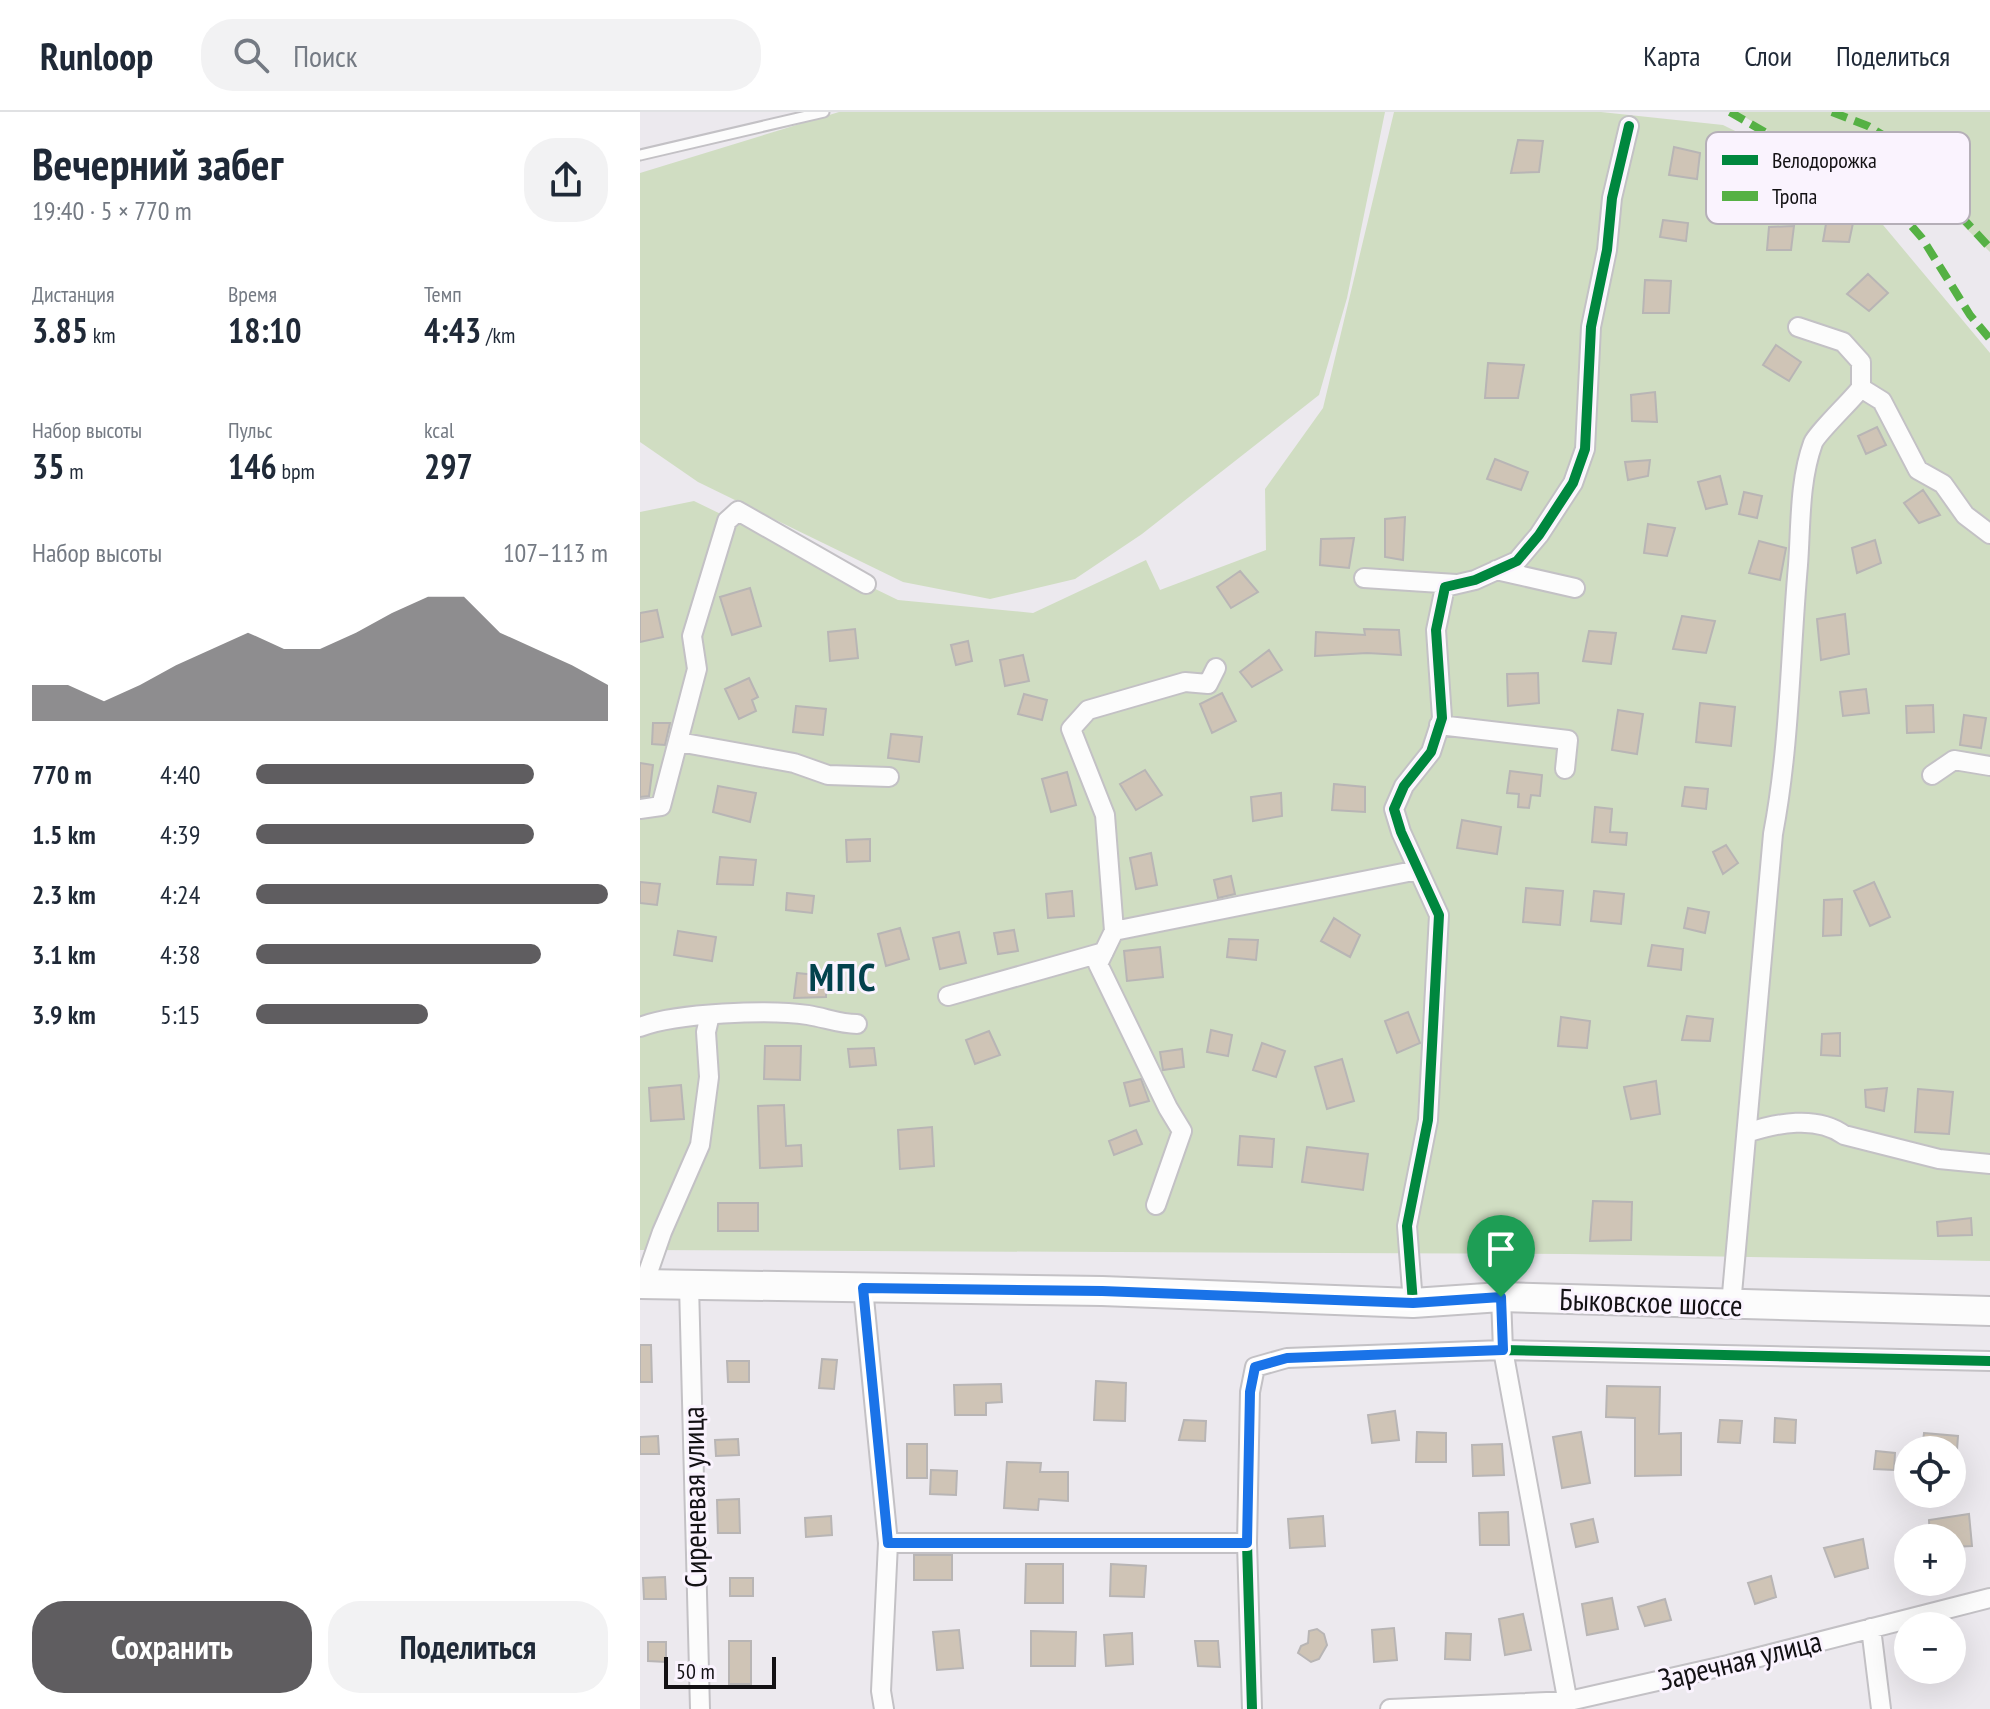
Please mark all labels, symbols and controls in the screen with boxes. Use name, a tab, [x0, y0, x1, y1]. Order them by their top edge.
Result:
search box	[201, 19, 761, 91]
text: Runloop	[40, 31, 153, 80]
icon: search	[229, 33, 273, 77]
text: Поиск	[293, 36, 357, 75]
text: Карта	[1643, 37, 1700, 74]
text: Слои	[1744, 37, 1792, 74]
text: Поделиться	[1836, 37, 1950, 74]
legend	[1706, 132, 1970, 224]
text: Вечерний забег	[32, 135, 283, 192]
button: share	[524, 138, 608, 222]
text: Велодорожка	[1772, 146, 1877, 174]
text: Тропа	[1772, 182, 1817, 210]
text: 19:40 · 5 × 770 m	[32, 194, 192, 227]
text: Дистанция	[32, 280, 114, 308]
text: Время	[228, 280, 277, 308]
text: Темп	[424, 280, 462, 308]
text: 3.85	[32, 308, 88, 352]
text: 18:10	[228, 308, 302, 352]
text: 4:43	[424, 308, 481, 352]
text: km	[88, 321, 116, 349]
text: /km	[481, 321, 515, 349]
text: Набор высоты	[32, 416, 142, 444]
text: Пульс	[228, 416, 272, 444]
text: kcal	[424, 416, 454, 444]
text: 35	[32, 444, 65, 488]
text: 146	[228, 444, 277, 488]
text: 297	[424, 444, 473, 488]
text: m	[65, 457, 84, 485]
text: bpm	[277, 457, 315, 485]
text: Набор высоты	[32, 536, 162, 569]
text: 107–113 m	[503, 536, 608, 569]
text: 770 m	[32, 758, 92, 791]
text: 4:40	[160, 758, 200, 791]
text: 1.5 km	[32, 818, 96, 851]
text: 4:39	[160, 818, 200, 851]
text: 2.3 km	[32, 878, 96, 911]
text: 4:24	[160, 878, 200, 911]
text: 3.1 km	[32, 938, 96, 971]
text: 4:38	[160, 938, 200, 971]
district label: МПС	[809, 952, 877, 1001]
text: 3.9 km	[32, 998, 96, 1031]
text: 5:15	[160, 998, 200, 1031]
pin	[1467, 1215, 1535, 1297]
icon: arrive	[1479, 1227, 1523, 1271]
street label: Быковское шоссе	[1559, 1279, 1743, 1324]
street label: Сиреневая улица	[672, 1406, 715, 1588]
map controls	[1894, 1436, 1966, 1684]
button: locate	[1894, 1436, 1966, 1508]
button: +	[1894, 1524, 1966, 1596]
button: Сохранить	[32, 1601, 312, 1693]
button: Поделиться	[328, 1601, 608, 1693]
button: −	[1894, 1612, 1966, 1684]
street label: Заречная улица	[1654, 1620, 1825, 1699]
scale bar	[664, 1653, 776, 1689]
text: 50 m	[676, 1657, 715, 1685]

